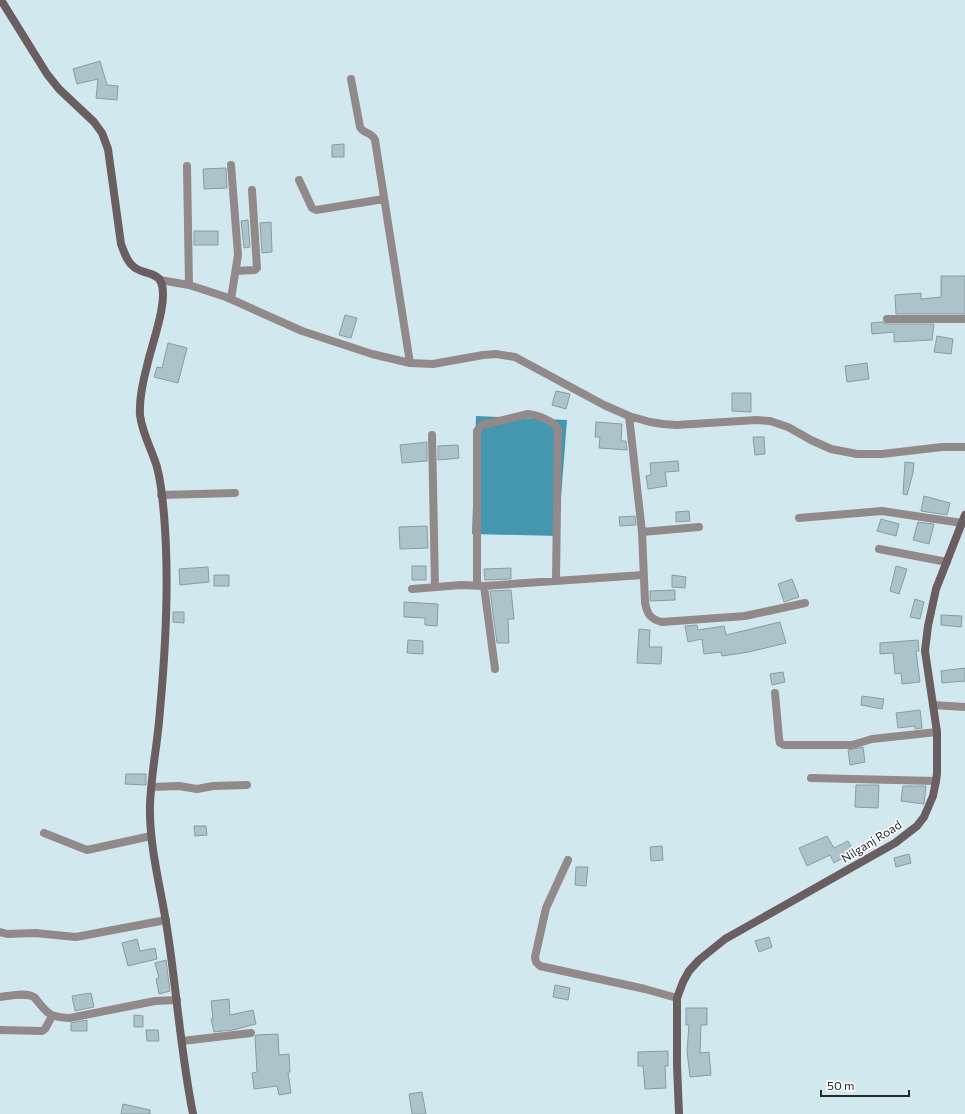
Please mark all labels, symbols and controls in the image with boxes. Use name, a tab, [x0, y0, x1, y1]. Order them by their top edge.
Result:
street label: Nilganj Road	[838, 817, 904, 865]
scale bar	[821, 1072, 909, 1098]
text: 50 m	[827, 1078, 855, 1092]

